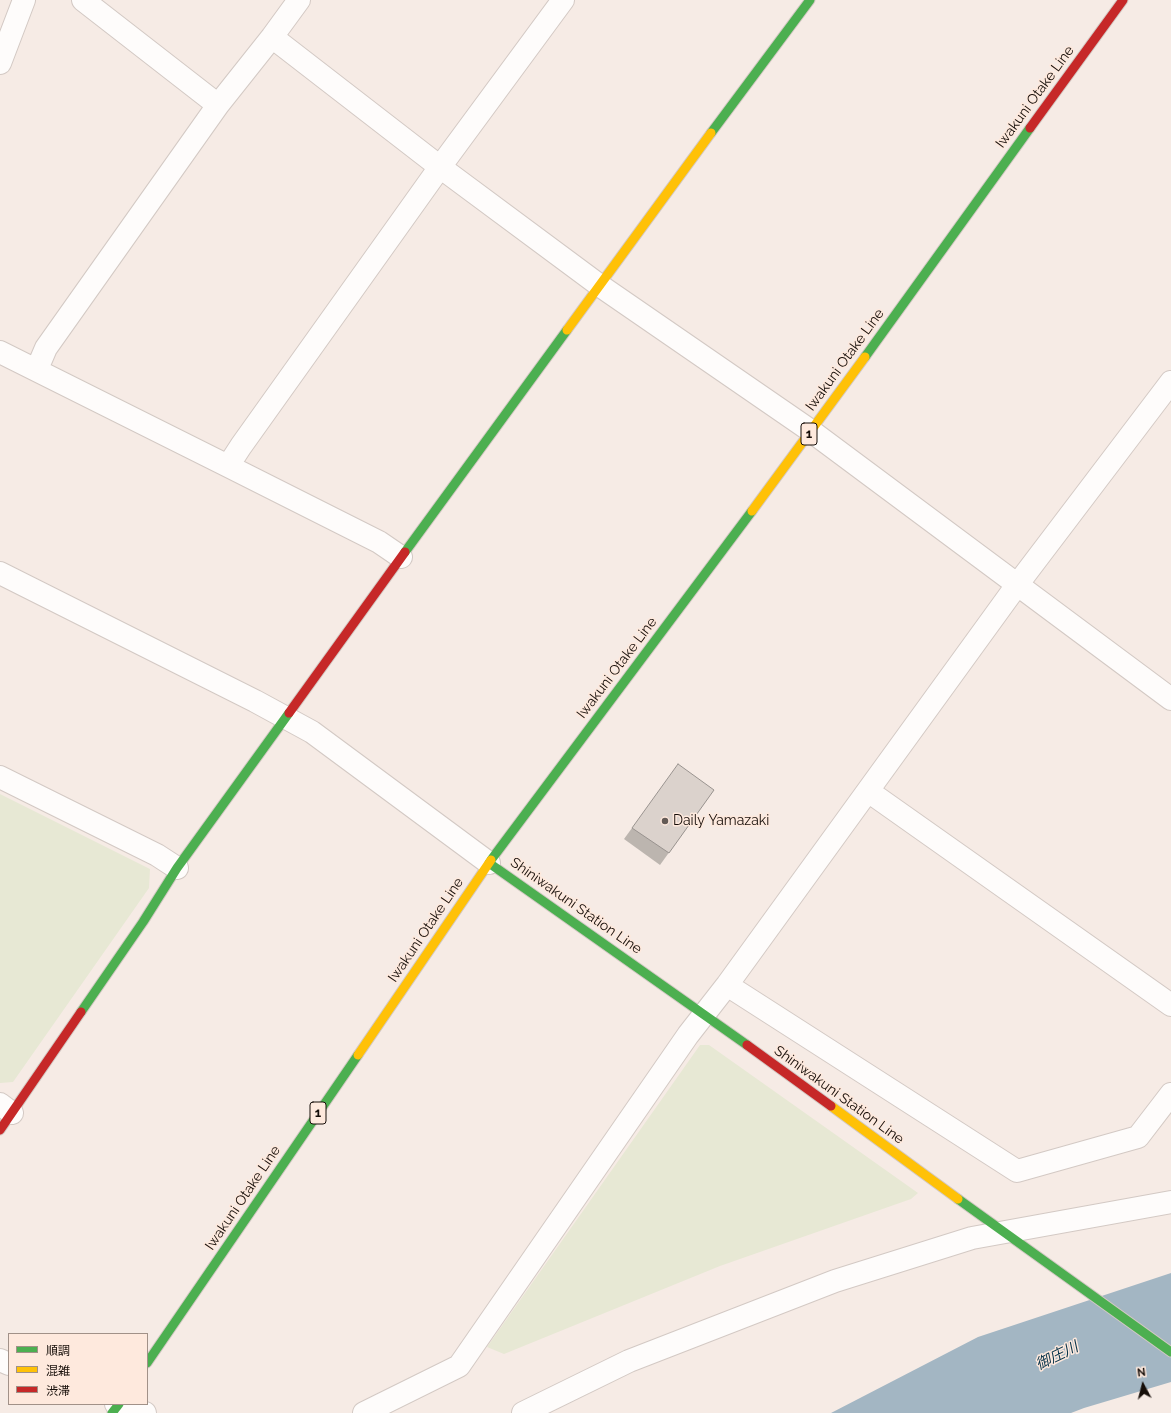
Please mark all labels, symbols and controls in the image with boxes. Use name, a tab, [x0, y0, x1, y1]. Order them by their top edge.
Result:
street label: Iwakuni Otake Line	[992, 43, 1078, 151]
street label: Iwakuni Otake Line	[802, 306, 888, 414]
road number: 1	[801, 423, 817, 445]
street label: Iwakuni Otake Line	[574, 614, 660, 722]
place label: Daily Yamazaki	[673, 813, 769, 829]
marker: Daily Yamazaki	[660, 816, 670, 826]
street label: Shiniwakuni Station Line	[507, 854, 645, 958]
street label: Iwakuni Otake Line	[385, 875, 467, 985]
street label: Shiniwakuni Station Line	[771, 1042, 907, 1148]
road number: 1	[310, 1102, 326, 1124]
street label: Iwakuni Otake Line	[202, 1143, 284, 1253]
legend	[8, 1333, 148, 1405]
water label: 御庄川	[1033, 1338, 1081, 1374]
text: 順調	[46, 1344, 70, 1358]
text: 混雑	[46, 1364, 70, 1378]
north arrow	[1123, 1365, 1163, 1405]
text: N	[1137, 1366, 1146, 1380]
text: 渋滞	[46, 1384, 70, 1398]

